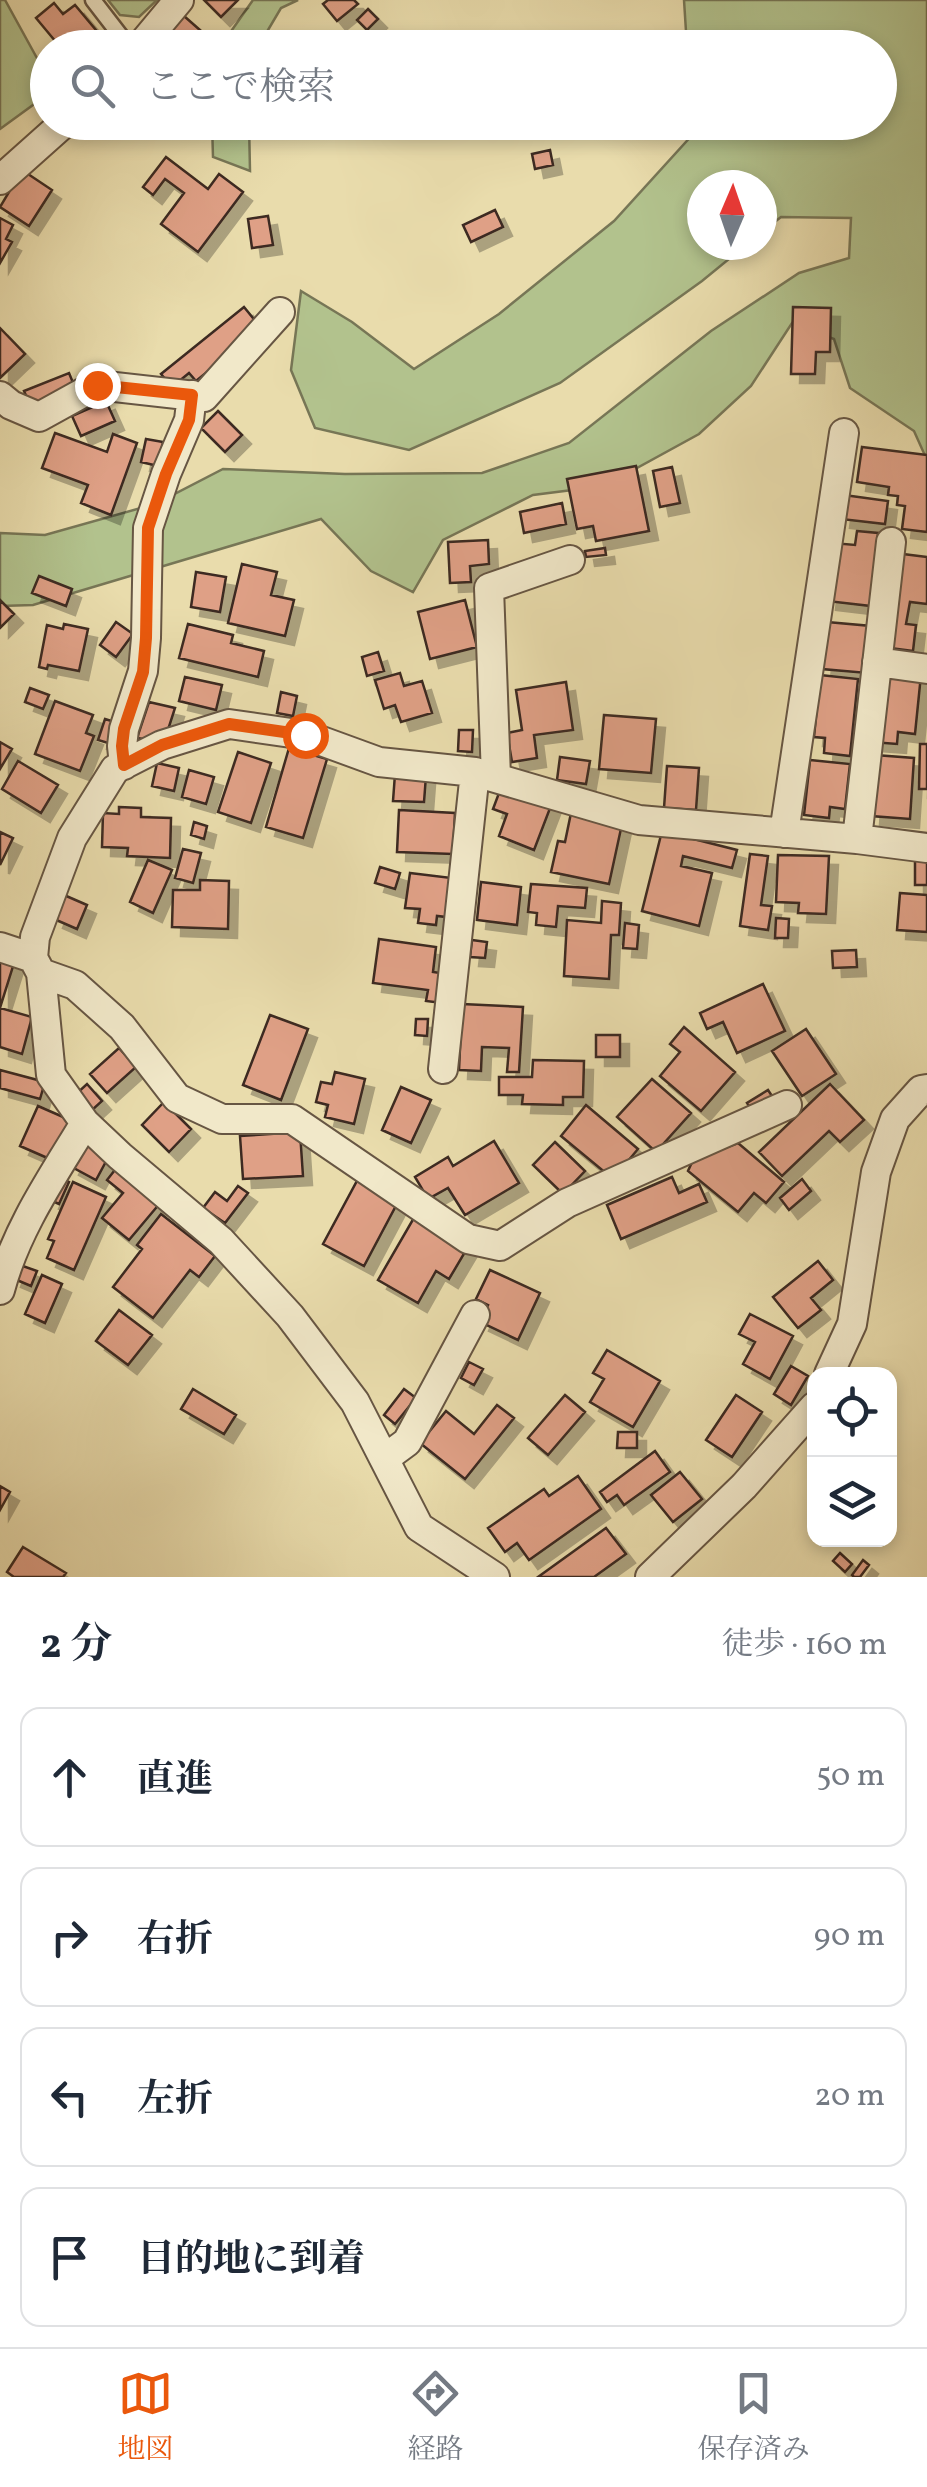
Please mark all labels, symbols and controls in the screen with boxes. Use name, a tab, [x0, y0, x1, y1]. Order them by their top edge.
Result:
search box	[30, 30, 897, 140]
icon: search	[65, 58, 120, 113]
text: ここで検索	[145, 63, 335, 116]
north arrow	[687, 170, 777, 260]
route end	[75, 363, 121, 409]
route start	[283, 713, 329, 759]
map controls	[807, 1367, 897, 1547]
button: locate	[807, 1367, 897, 1457]
button: layers	[807, 1457, 897, 1547]
text: 2 分	[40, 1617, 112, 1676]
text: 徒歩 · 160 m	[721, 1624, 887, 1668]
icon: ahead	[42, 1750, 97, 1805]
text: 直進	[137, 1755, 213, 1808]
text: 50 m	[816, 1755, 885, 1799]
icon: right	[42, 1910, 97, 1965]
text: 右折	[137, 1915, 213, 1968]
text: 90 m	[814, 1915, 885, 1959]
icon: left	[42, 2070, 97, 2125]
text: 左折	[137, 2075, 213, 2128]
text: 20 m	[814, 2075, 885, 2119]
icon: arrive	[42, 2230, 97, 2285]
text: 目的地に到着	[137, 2235, 365, 2288]
tab: 地図	[117, 2366, 173, 2470]
tab: 経路	[407, 2366, 464, 2470]
tab: 保存済み	[698, 2366, 810, 2470]

